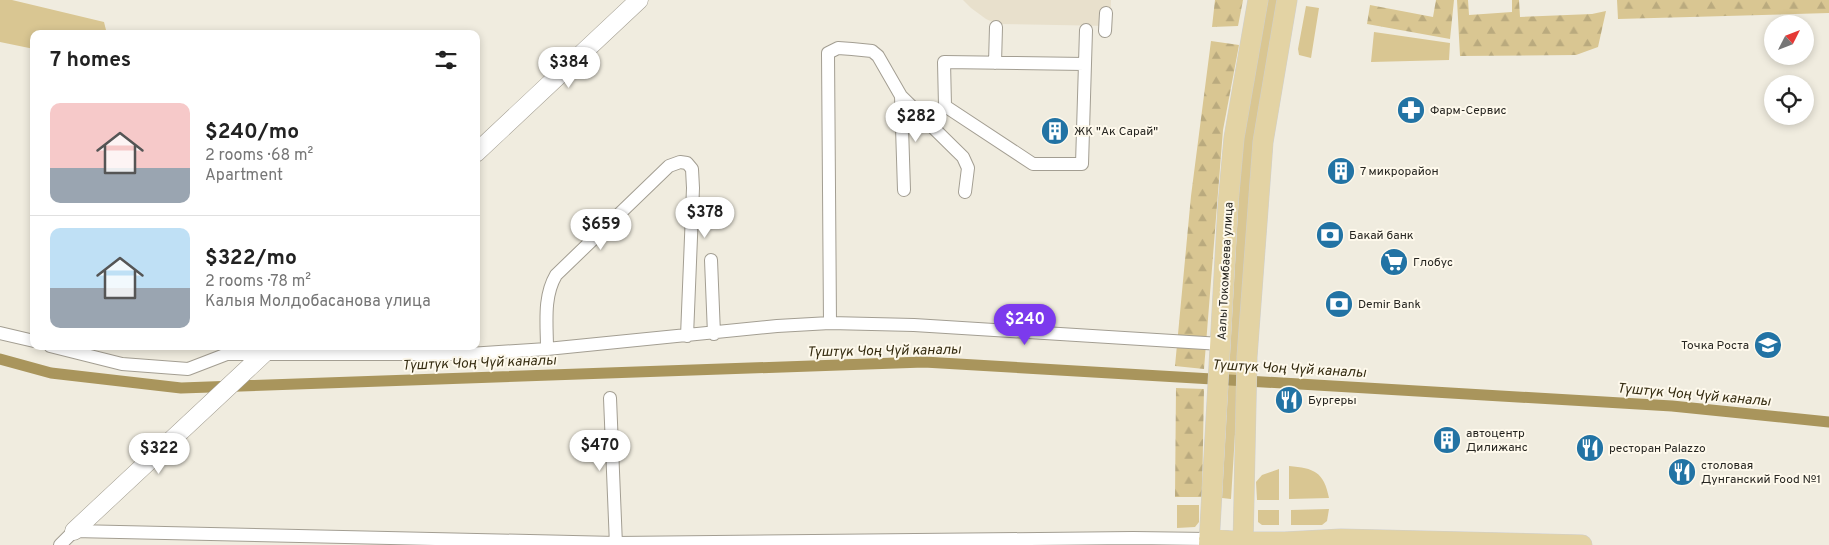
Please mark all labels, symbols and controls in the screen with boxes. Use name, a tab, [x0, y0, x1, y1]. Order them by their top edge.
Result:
north arrow	[1764, 15, 1814, 65]
map controls	[1764, 15, 1814, 125]
icon: filters	[432, 46, 460, 74]
pin: $384	[539, 46, 599, 89]
text: 7 homes	[50, 47, 131, 74]
text: $384	[549, 53, 589, 73]
button: locate	[1764, 75, 1814, 125]
pharmacy icon: Фарм-Сервис	[1396, 95, 1426, 125]
pin: $282	[886, 100, 946, 143]
place label: Фарм-Сервис	[1430, 103, 1507, 119]
text: $282	[897, 107, 935, 127]
building icon: ЖК "Ак Сарай"	[1040, 116, 1070, 146]
text: $240/mo	[205, 119, 299, 146]
icon: home	[90, 123, 150, 183]
place label: ЖК "Ак Сарай"	[1074, 124, 1158, 140]
text: 2 rooms · 68 m²	[205, 146, 313, 166]
building icon: 7 микрорайон	[1326, 156, 1356, 186]
place label: 7 микрорайон	[1360, 164, 1439, 180]
text: Apartment	[205, 166, 283, 186]
pin: $378	[675, 196, 735, 239]
street label: Аалы Токомбаева улица	[1214, 202, 1238, 341]
text: $378	[686, 203, 724, 223]
pin: $659	[571, 208, 631, 251]
text: $659	[581, 215, 621, 235]
bank icon: Бакай банк	[1315, 220, 1345, 250]
place label: Бакай банк	[1349, 228, 1414, 244]
text: $322/mo	[205, 245, 297, 272]
supermarket icon: Глобус	[1379, 247, 1409, 277]
icon: home	[90, 248, 150, 308]
place label: Глобус	[1413, 255, 1453, 271]
text: 2 rooms · 78 m²	[205, 272, 311, 292]
bank icon: Demir Bank	[1324, 289, 1354, 319]
text: Калыя Молдобасанова улица	[205, 292, 431, 312]
place label: Demir Bank	[1358, 297, 1421, 313]
pin: $240	[995, 304, 1055, 346]
text: $240	[1005, 310, 1045, 330]
school or university icon: Точка Роста	[1753, 330, 1783, 360]
place label: Точка Роста	[1681, 338, 1749, 354]
water label: Түштүк Чоң Чүй каналы	[807, 342, 962, 361]
water label: Түштүк Чоң Чүй каналы	[402, 352, 557, 375]
water label: Түштүк Чоң Чүй каналы	[1212, 357, 1367, 382]
water label: Түштүк Чоң Чүй каналы	[1616, 380, 1772, 411]
restaurant icon: Бургеры	[1274, 385, 1304, 415]
place label: Бургеры	[1308, 393, 1357, 409]
building icon: автоцентр Дилижанс	[1432, 425, 1462, 455]
place label: автоцентр Дилижанс	[1466, 426, 1528, 456]
pin: $470	[570, 430, 630, 472]
pin: $322	[129, 432, 189, 475]
restaurant icon: ресторан Palazzo	[1575, 433, 1605, 463]
text: $470	[580, 436, 620, 456]
text: $322	[140, 439, 178, 459]
place label: ресторан Palazzo	[1609, 441, 1706, 457]
restaurant icon: столовая Дунганский Food №1	[1667, 457, 1697, 487]
place label: столовая Дунганский Food №1	[1701, 458, 1821, 488]

